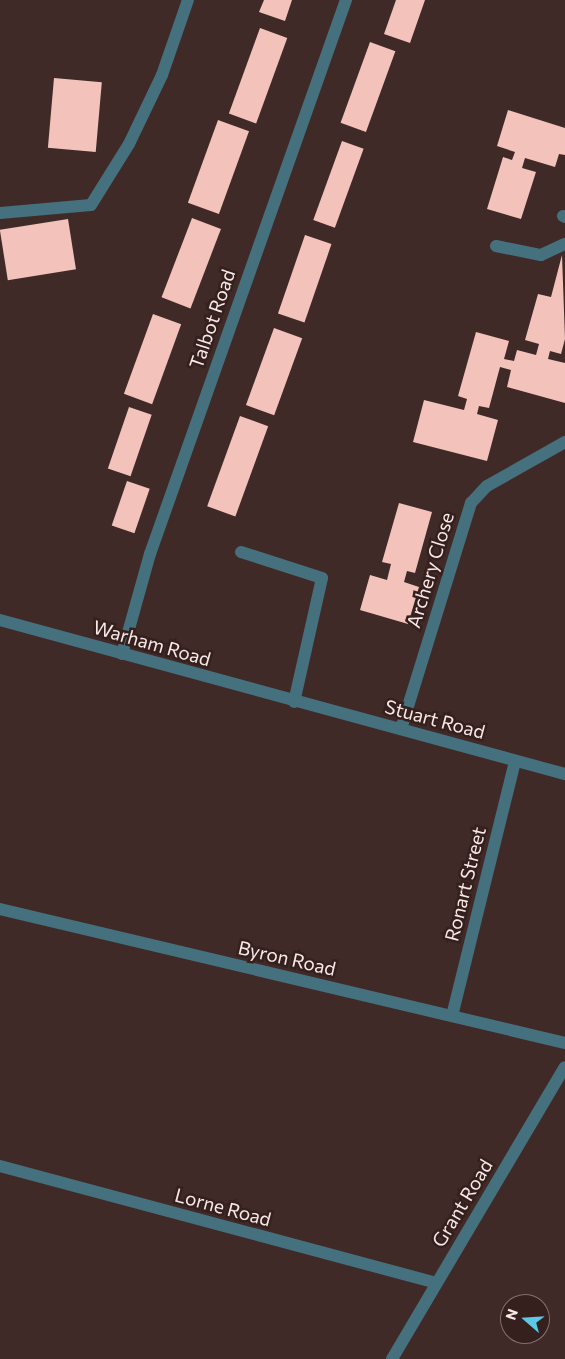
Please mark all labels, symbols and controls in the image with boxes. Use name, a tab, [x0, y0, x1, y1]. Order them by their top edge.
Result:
street label: Talbot Road	[184, 266, 240, 372]
street label: Archery Close	[402, 510, 458, 630]
street label: Warham Road	[91, 615, 213, 671]
street label: Stuart Road	[382, 695, 488, 743]
street label: Ronart Street	[440, 824, 490, 944]
street label: Byron Road	[236, 936, 338, 980]
street label: Grant Road	[427, 1155, 497, 1251]
street label: Lorne Road	[172, 1183, 274, 1231]
north arrow	[500, 1294, 550, 1344]
text: N	[502, 1307, 521, 1322]

